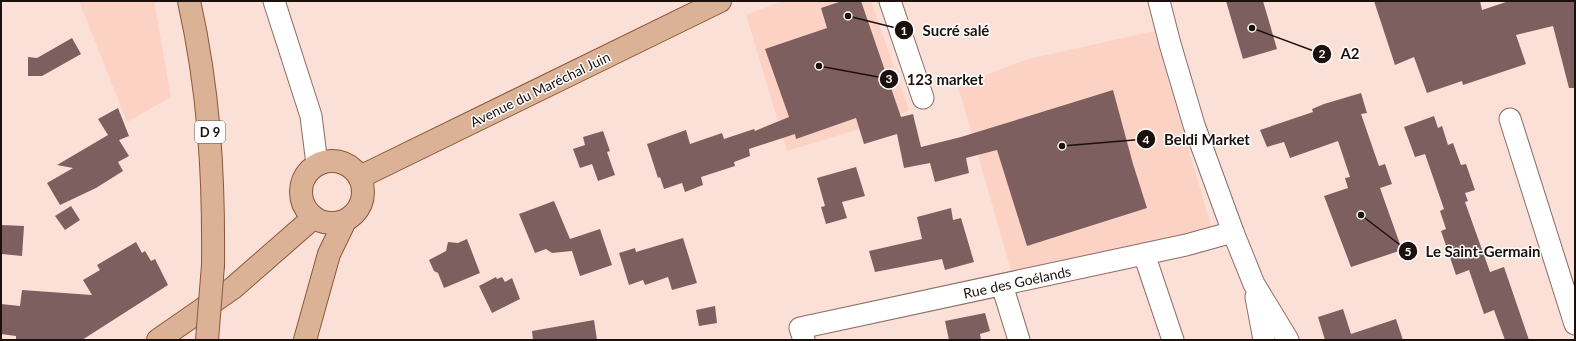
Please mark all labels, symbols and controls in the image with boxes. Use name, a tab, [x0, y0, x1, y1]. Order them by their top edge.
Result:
callout: Sucré salé	[894, 17, 997, 44]
text: Sucré salé	[923, 21, 989, 39]
text: 1	[901, 23, 908, 38]
callout: A2	[1312, 40, 1367, 67]
text: A2	[1339, 44, 1360, 62]
text: 2	[1319, 46, 1326, 61]
street label: Avenue du Maréchal Juin	[467, 48, 613, 130]
callout: 123 market	[879, 66, 992, 93]
text: 123 market	[907, 70, 984, 88]
text: 3	[886, 71, 893, 86]
road number: D 9	[195, 121, 225, 143]
callout: Beldi Market	[1136, 126, 1258, 153]
text: Beldi Market	[1164, 130, 1250, 148]
text: 4	[1143, 132, 1150, 147]
callout: Le Saint-Germain	[1398, 238, 1549, 265]
text: Le Saint-Germain	[1426, 242, 1541, 260]
text: 5	[1405, 244, 1412, 259]
street label: Rue des Goélands	[962, 262, 1072, 302]

